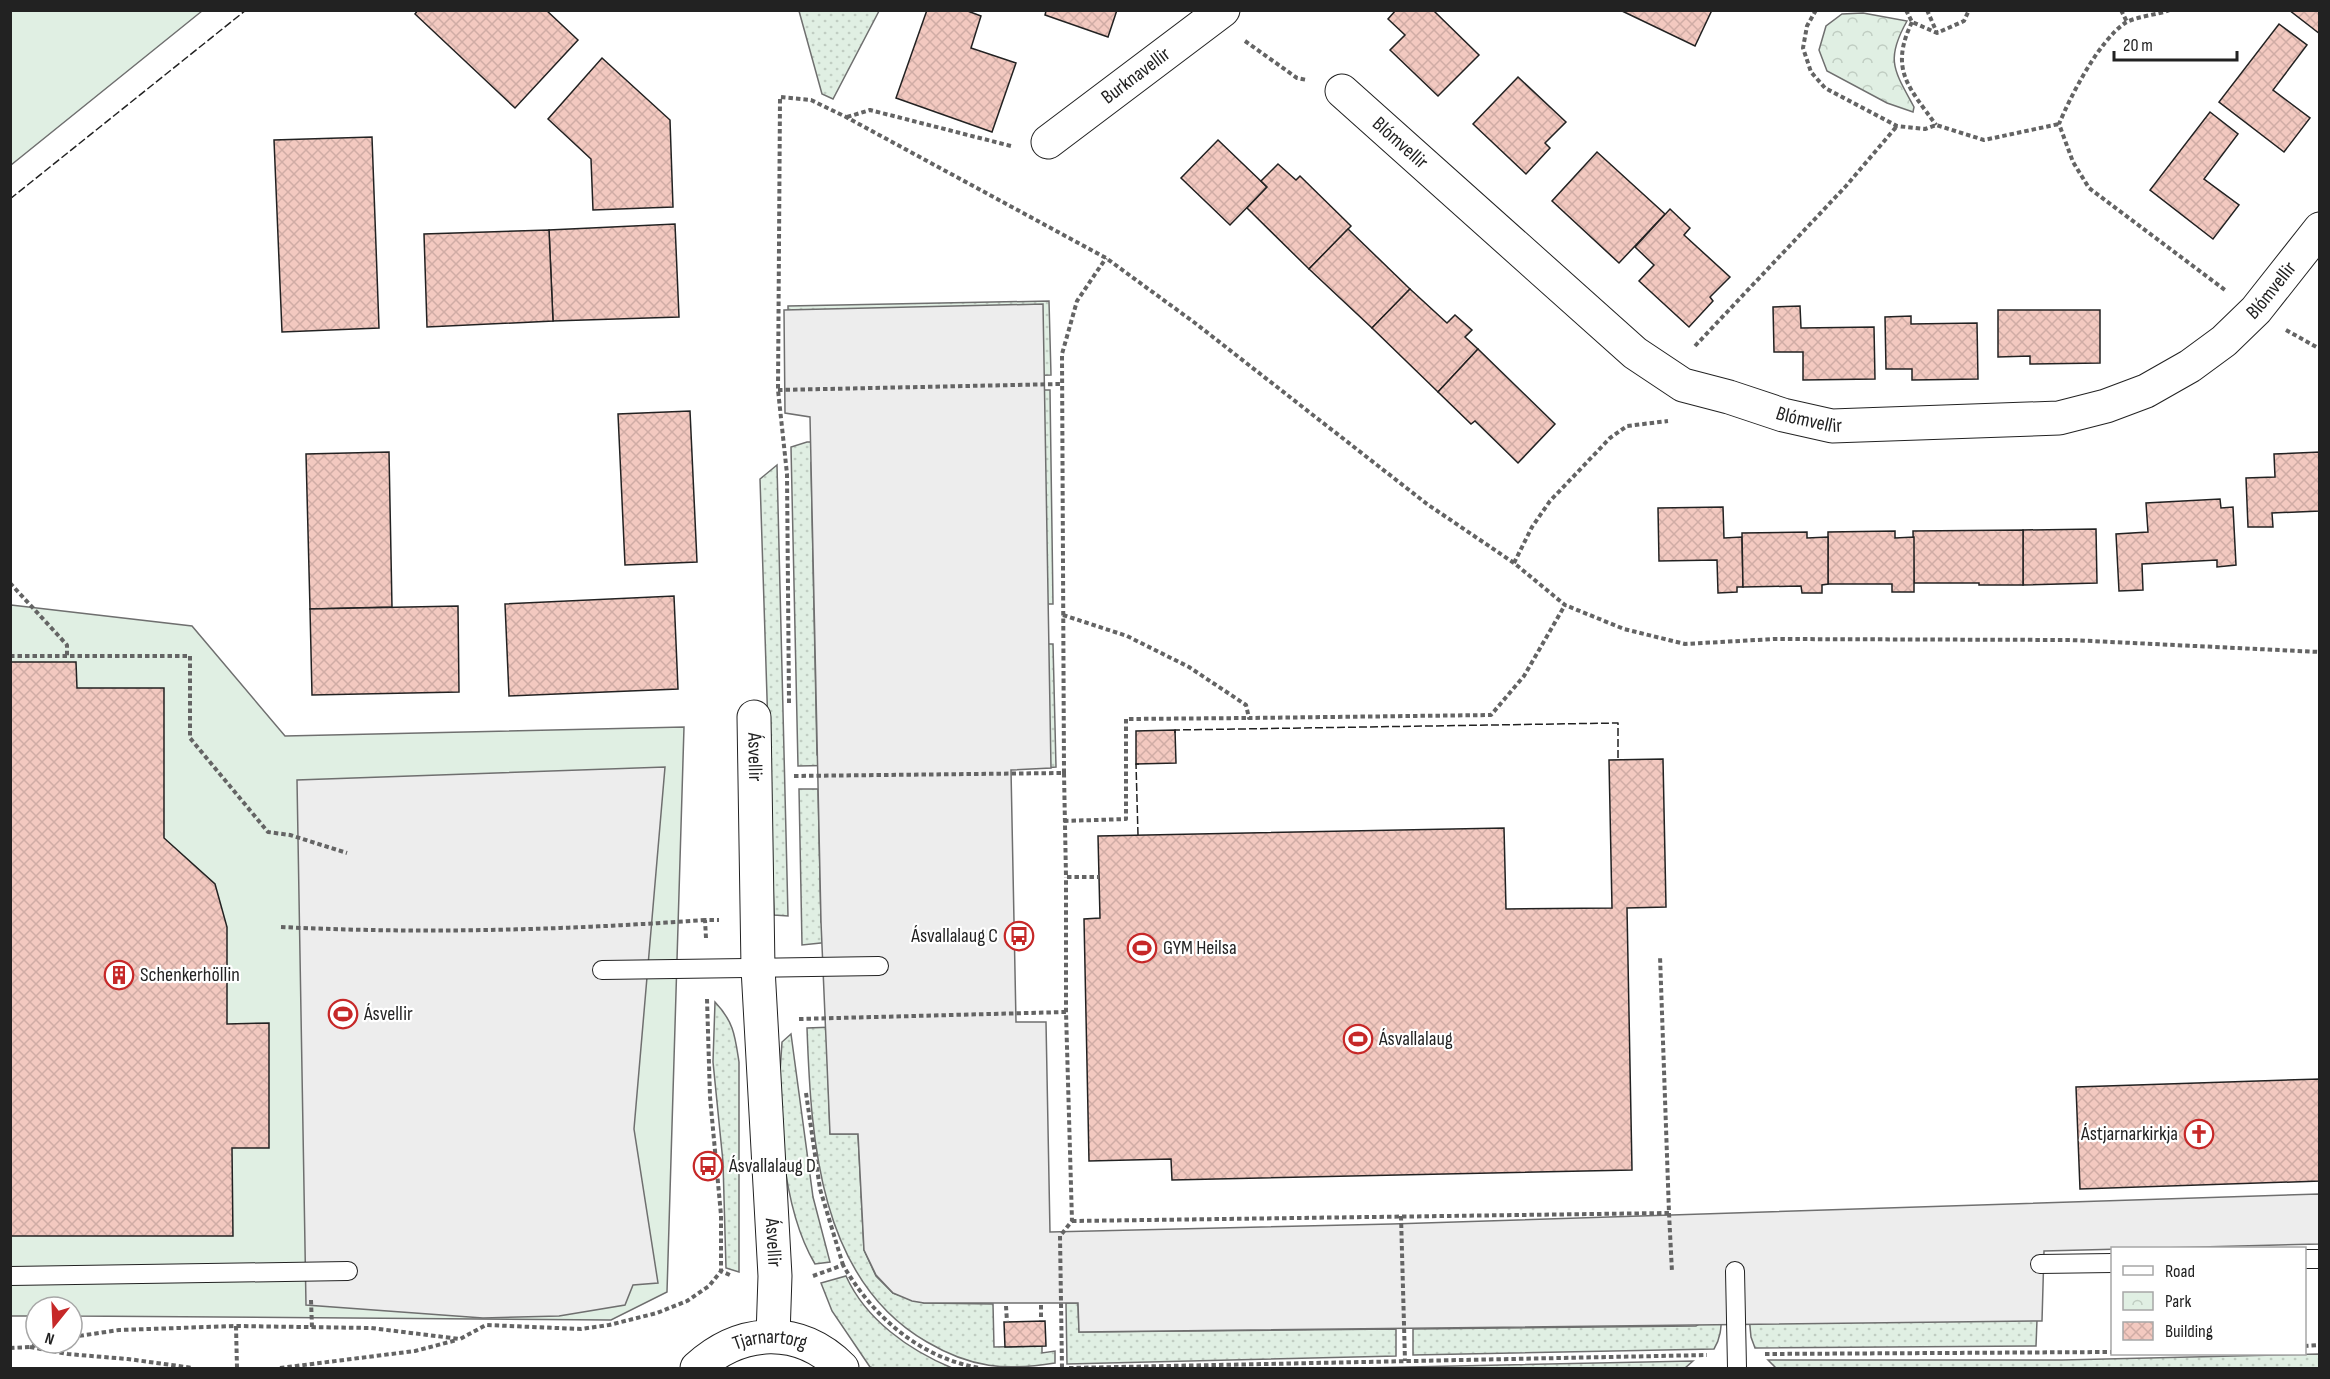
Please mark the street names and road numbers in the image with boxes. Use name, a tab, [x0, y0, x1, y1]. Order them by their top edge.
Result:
street label: Burknavellir	[1097, 42, 1175, 109]
street label: Blómvellir	[1367, 112, 1433, 174]
street label: Blómvellir	[2242, 257, 2302, 325]
street label: Blómvellir	[1773, 402, 1843, 438]
street label: Ásvellir	[742, 731, 767, 782]
street label: Ásvellir	[760, 1217, 786, 1268]
street label: Tjarnartorg	[729, 1325, 811, 1356]

